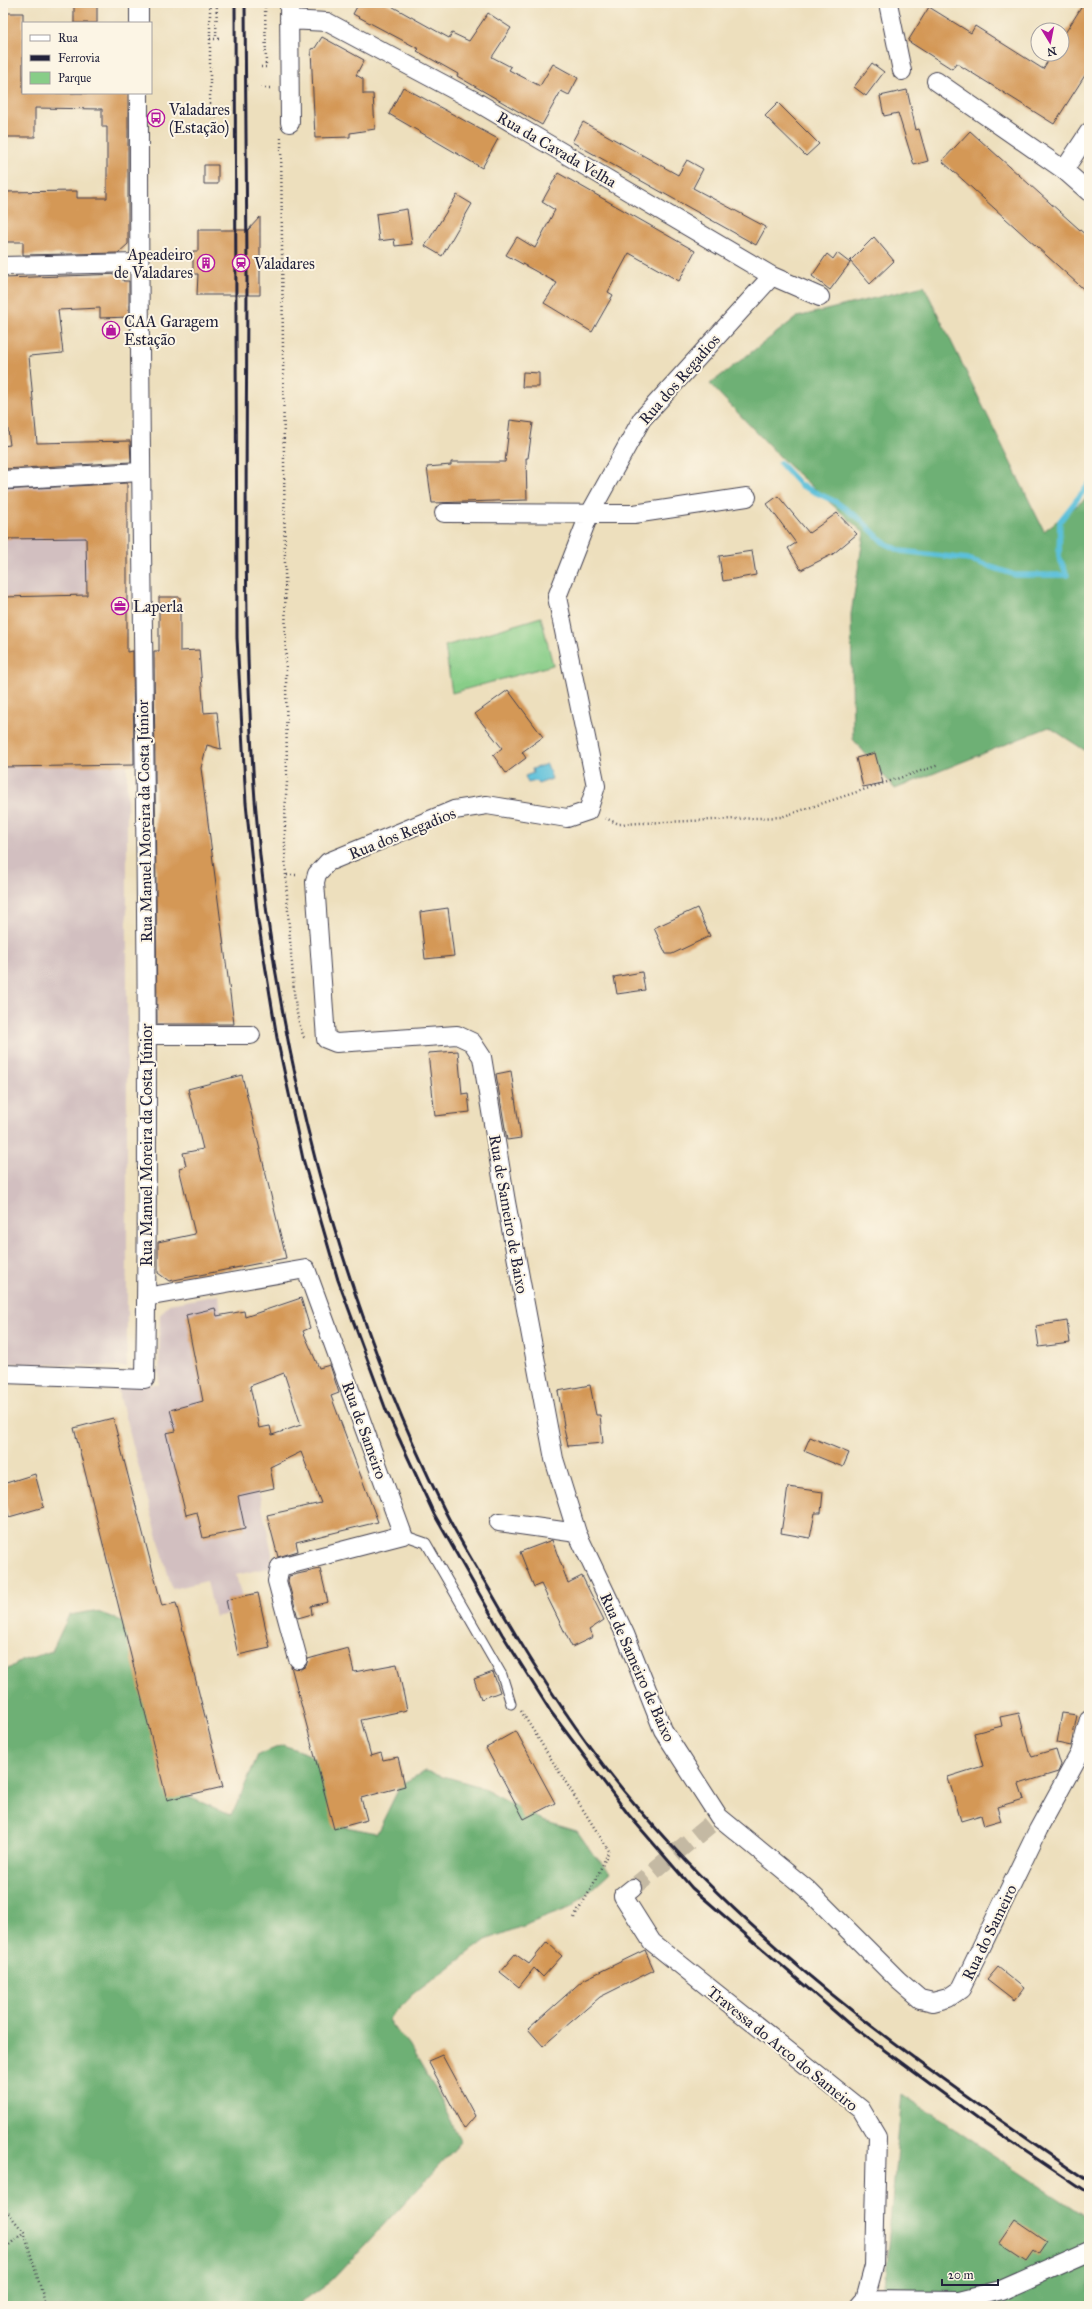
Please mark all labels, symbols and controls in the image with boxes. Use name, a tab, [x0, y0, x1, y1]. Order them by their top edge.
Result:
legend	[22, 22, 152, 94]
north arrow	[1030, 22, 1070, 62]
text: Rua	[58, 31, 79, 45]
text: N	[1045, 44, 1057, 59]
text: Ferrovia	[58, 51, 101, 65]
text: Parque	[58, 71, 91, 86]
place label: Valadares (Estação)	[168, 100, 230, 138]
street label: Rua da Cavada Velha	[494, 107, 620, 191]
bus stop icon: Valadares (Estação)	[146, 108, 166, 128]
place label: Apeadeiro de Valadares	[114, 245, 193, 282]
building icon: Apeadeiro de Valadares	[196, 253, 216, 273]
station icon: Valadares	[231, 253, 251, 273]
place label: Valadares	[253, 254, 315, 273]
place label: CAA Garagem Estação	[124, 312, 219, 349]
shop icon: CAA Garagem Estação	[101, 320, 121, 340]
street label: Rua dos Regadios	[635, 330, 725, 429]
office icon: Laperla	[110, 596, 130, 616]
place label: Laperla	[133, 597, 183, 616]
street label: Rua Manuel Moreira da Costa Júnior	[133, 699, 157, 943]
street label: Rua dos Regadios	[346, 803, 459, 865]
street label: Rua Manuel Moreira da Costa Júnior	[137, 1024, 157, 1266]
street label: Rua de Sameiro de Baixo	[485, 1133, 532, 1295]
street label: Rua de Sameiro	[338, 1379, 391, 1482]
street label: Rua de Sameiro de Baixo	[596, 1590, 679, 1745]
street label: Rua do Sameiro	[958, 1881, 1021, 1983]
street label: Travessa do Arco do Sameiro	[704, 1982, 862, 2115]
scale bar	[942, 2261, 998, 2287]
text: 20 m	[948, 2268, 974, 2282]

